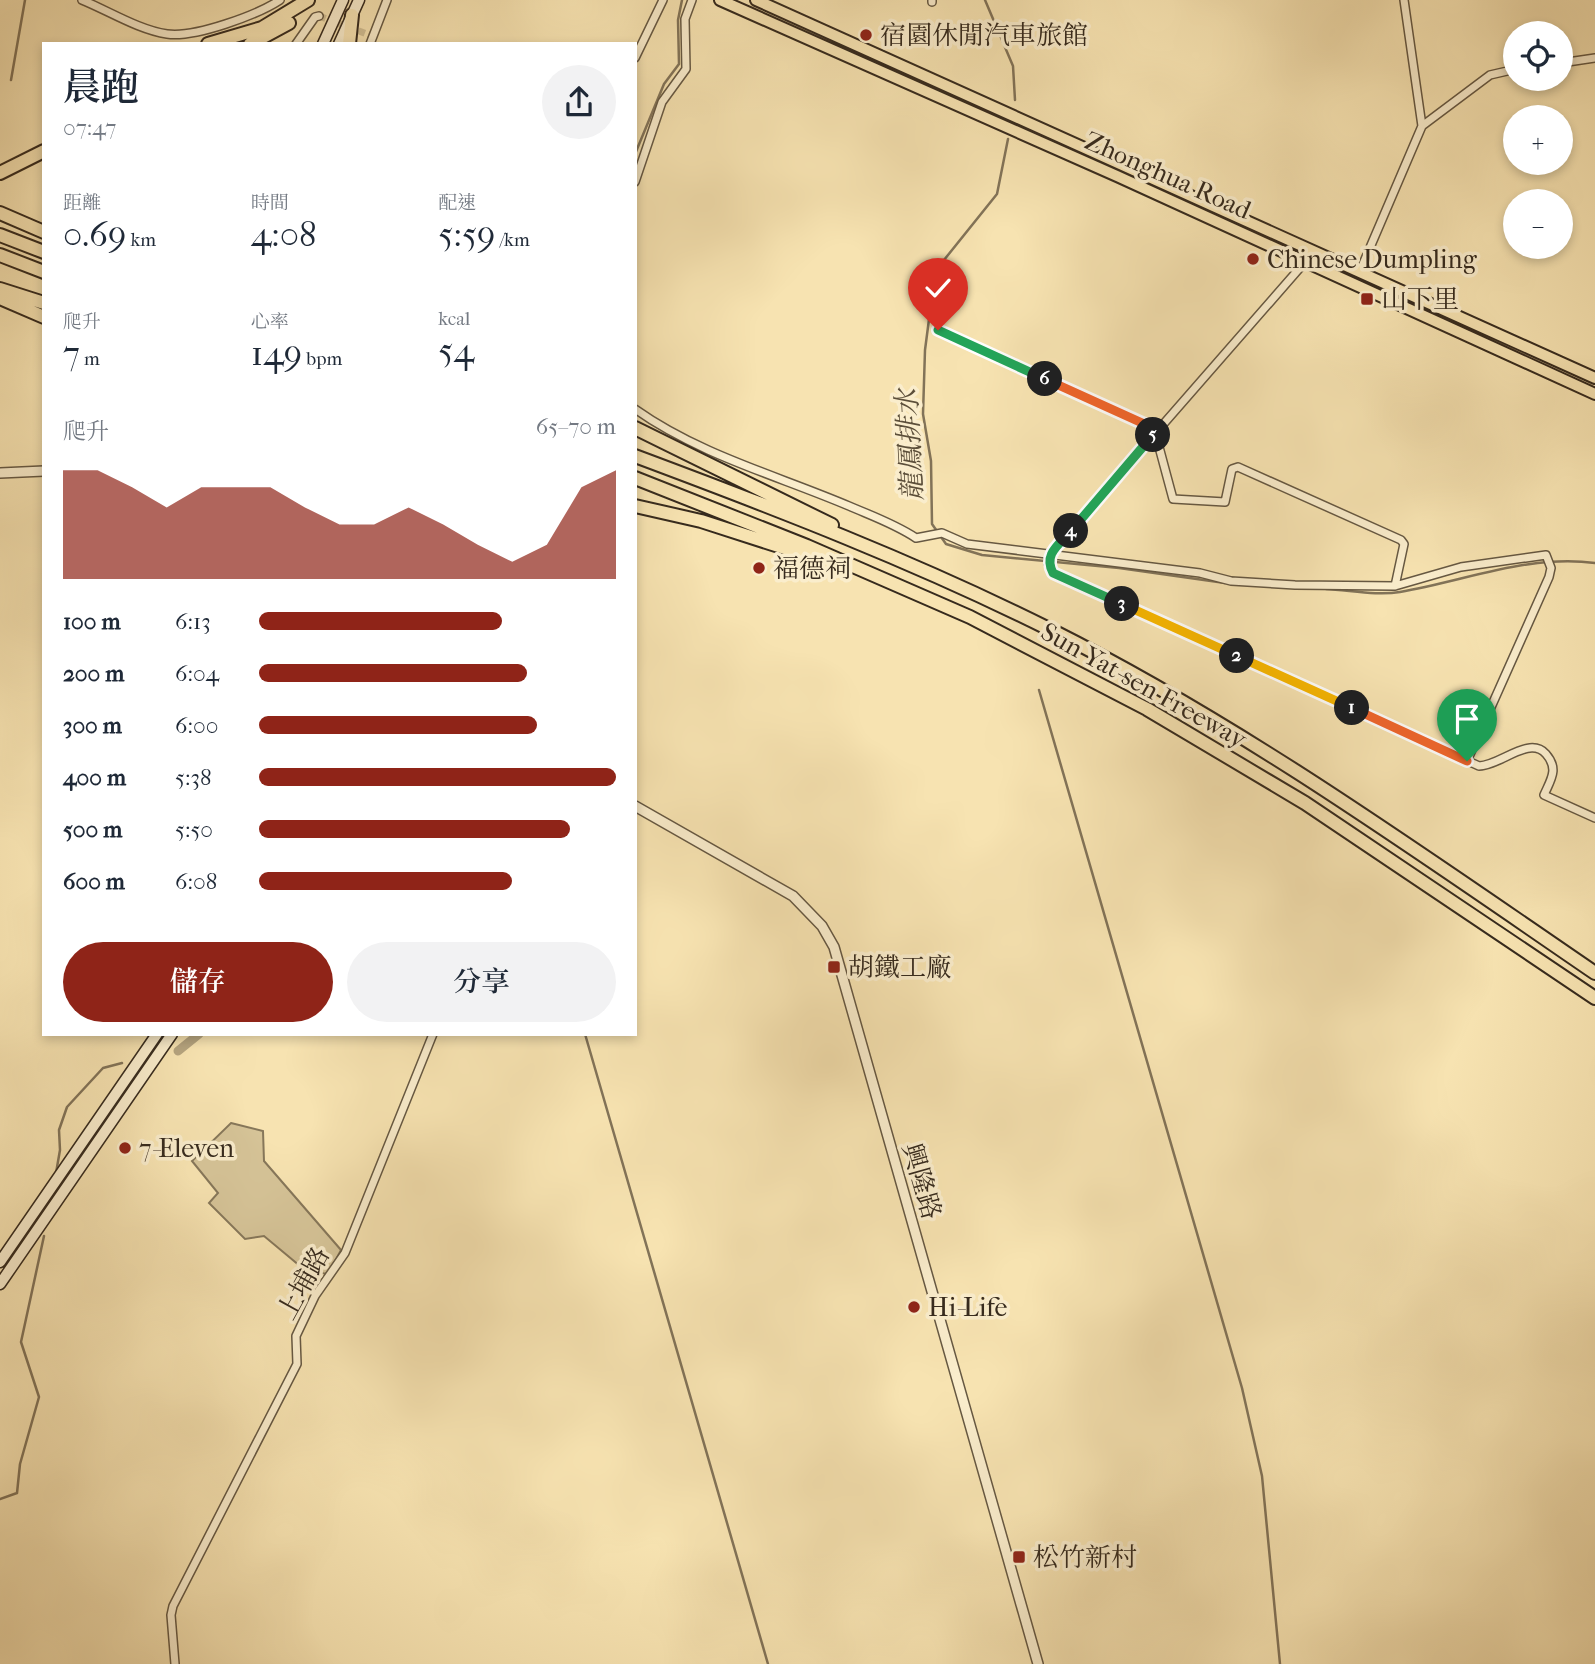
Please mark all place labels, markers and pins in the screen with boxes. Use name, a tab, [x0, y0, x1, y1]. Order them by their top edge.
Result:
place label: 宿園休閒汽車旅館	[880, 20, 1088, 51]
marker: 宿園休閒汽車旅館	[858, 27, 874, 43]
place label: Chinese Dumpling	[1267, 244, 1478, 275]
marker: Chinese Dumpling	[1245, 251, 1261, 267]
pin	[908, 258, 968, 330]
place label: 山下里	[1381, 284, 1459, 315]
marker: 山下里	[1359, 291, 1375, 307]
pin: 6	[1028, 362, 1062, 396]
pin: 5	[1136, 418, 1170, 452]
pin: 4	[1054, 514, 1088, 548]
place label: 福德祠	[773, 553, 851, 584]
marker: 福德祠	[751, 560, 767, 576]
pin: 3	[1104, 586, 1140, 622]
pin: 2	[1220, 638, 1254, 674]
pin	[1437, 689, 1497, 761]
pin: 1	[1334, 690, 1370, 726]
place label: 胡鐵工廠	[848, 952, 952, 983]
marker: 胡鐵工廠	[826, 959, 842, 975]
place label: 7-Eleven	[139, 1133, 234, 1164]
marker: 7-Eleven	[117, 1140, 133, 1156]
place label: Hi-Life	[928, 1292, 1007, 1323]
marker: Hi-Life	[906, 1299, 922, 1315]
place label: 松竹新村	[1033, 1542, 1137, 1573]
marker: 松竹新村	[1011, 1549, 1027, 1565]

